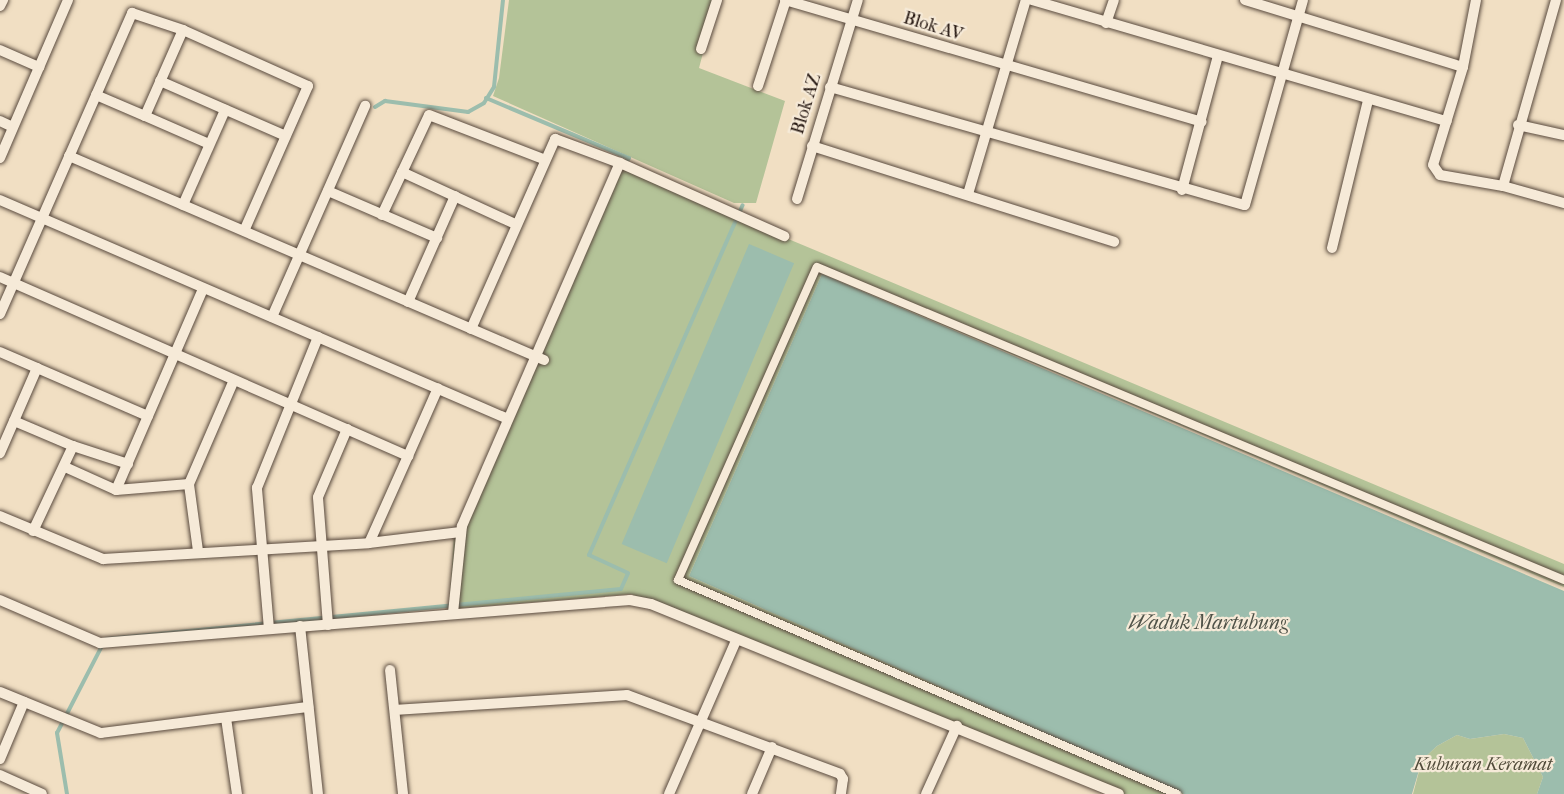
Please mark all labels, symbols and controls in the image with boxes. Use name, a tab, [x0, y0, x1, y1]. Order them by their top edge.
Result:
street label: Blok AV	[901, 8, 965, 46]
street label: Blok AZ	[788, 71, 826, 137]
water label: Waduk Martubung	[1128, 610, 1288, 634]
park label: Kuburan Keramat	[1414, 754, 1552, 776]

